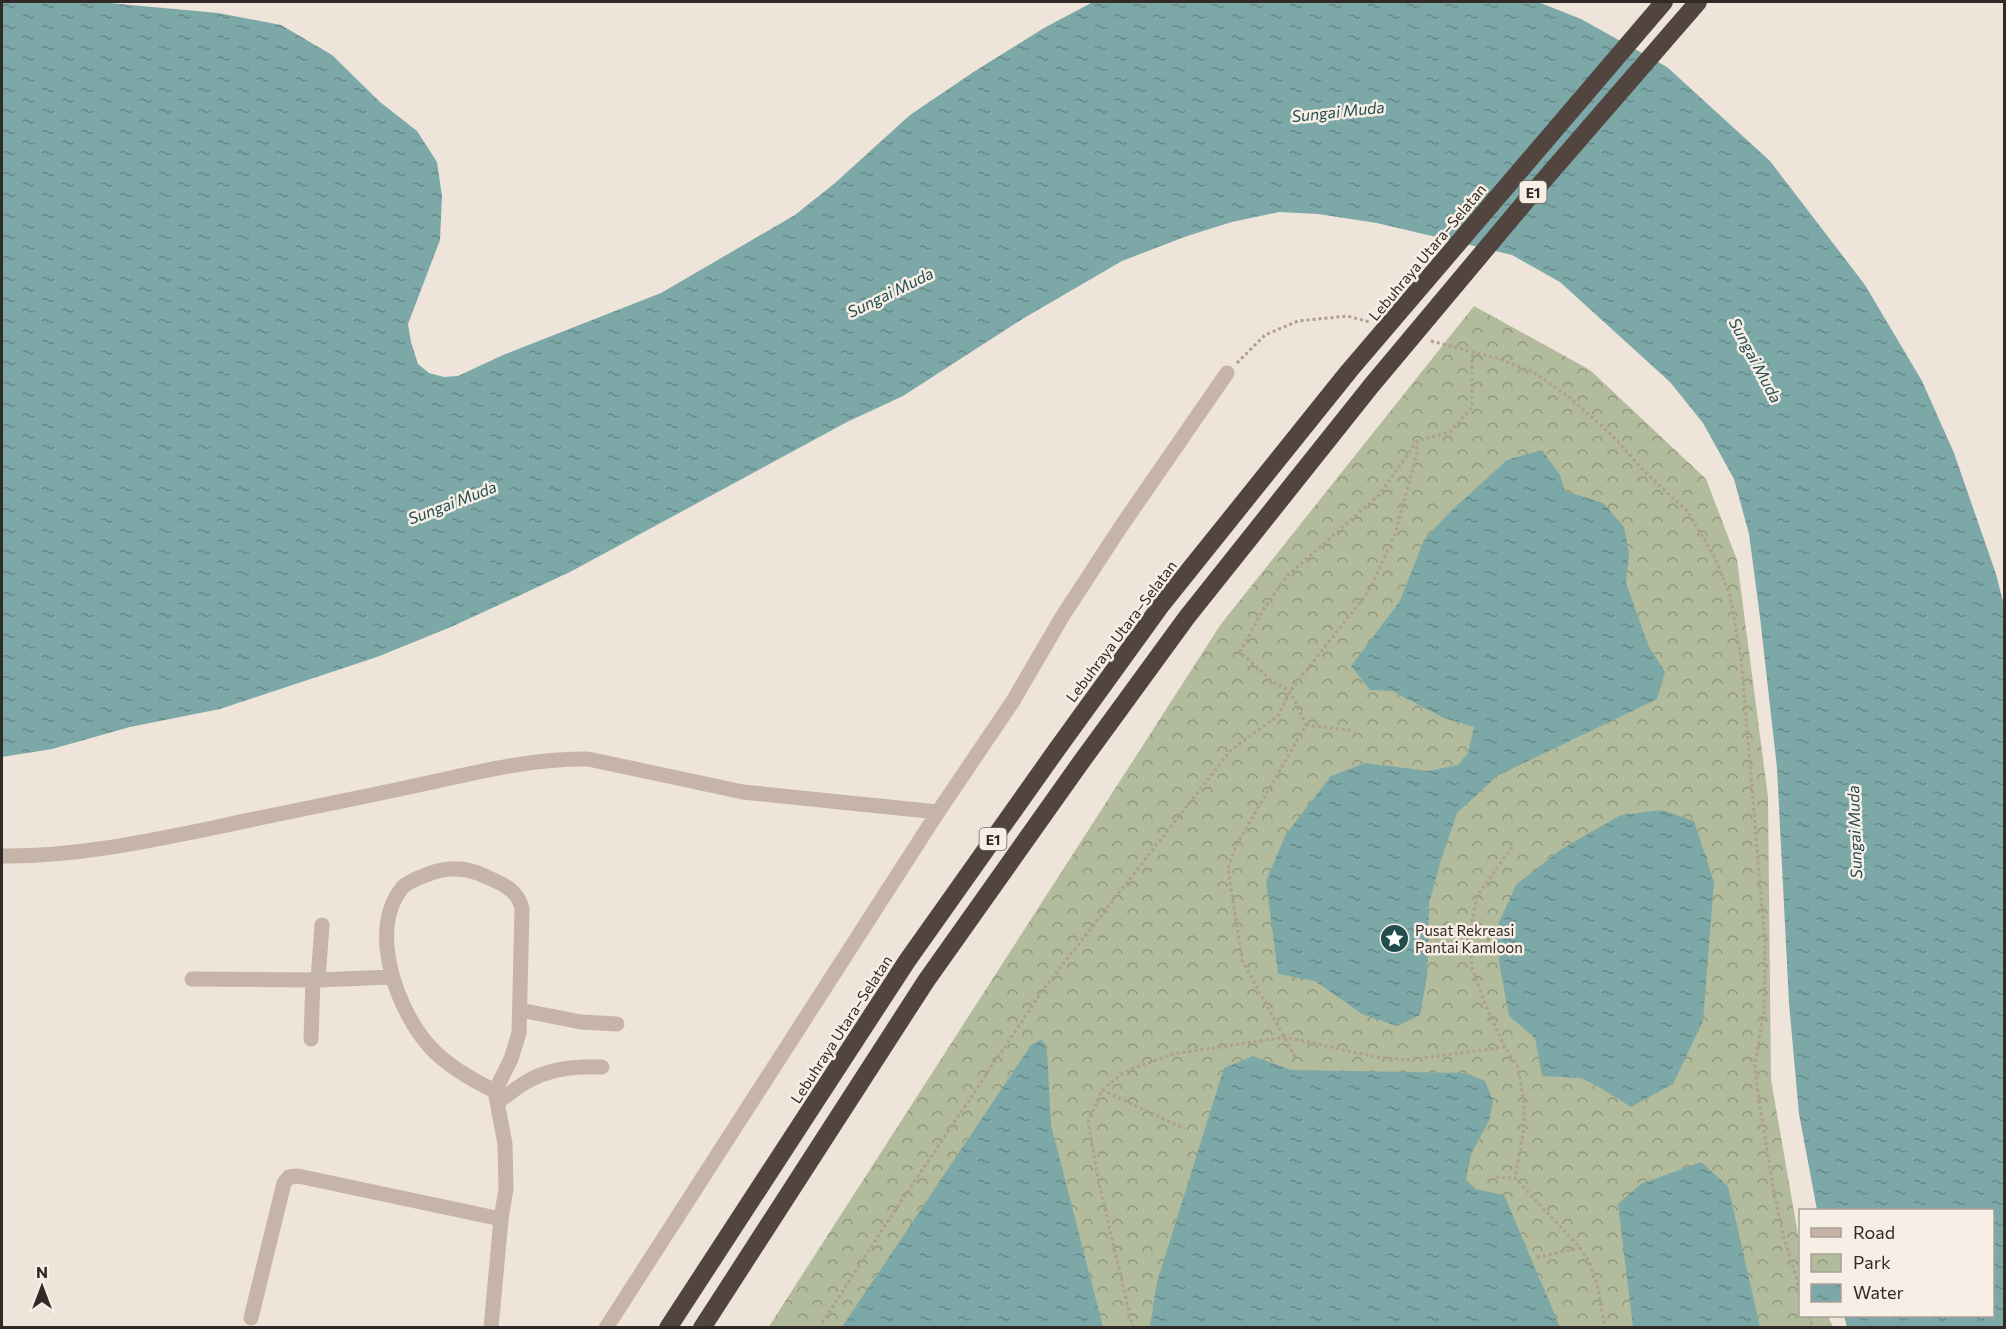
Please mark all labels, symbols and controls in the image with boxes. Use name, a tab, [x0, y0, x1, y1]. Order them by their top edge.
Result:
water label: Sungai Muda	[1291, 97, 1385, 125]
street label: Lebuhraya Utara–Selatan	[1365, 180, 1489, 324]
road number: E1	[1520, 181, 1546, 203]
water label: Sungai Muda	[844, 263, 936, 321]
water label: Sungai Muda	[1726, 314, 1786, 406]
water label: Sungai Muda	[405, 476, 499, 528]
street label: Lebuhraya Utara–Selatan	[1062, 557, 1180, 705]
water label: Sungai Muda	[1843, 785, 1865, 879]
road number: E1	[980, 828, 1006, 850]
place label: Pusat Rekreasi Pantai Kamloon	[1415, 921, 1523, 956]
place icon: Pusat Rekreasi Pantai Kamloon	[1378, 923, 1410, 955]
street label: Lebuhraya Utara–Selatan	[786, 952, 896, 1106]
legend	[1799, 1209, 1994, 1317]
text: Road	[1853, 1221, 1895, 1243]
text: Park	[1853, 1251, 1891, 1273]
north arrow	[12, 1257, 72, 1317]
text: N	[36, 1262, 48, 1281]
text: Water	[1853, 1281, 1904, 1303]

